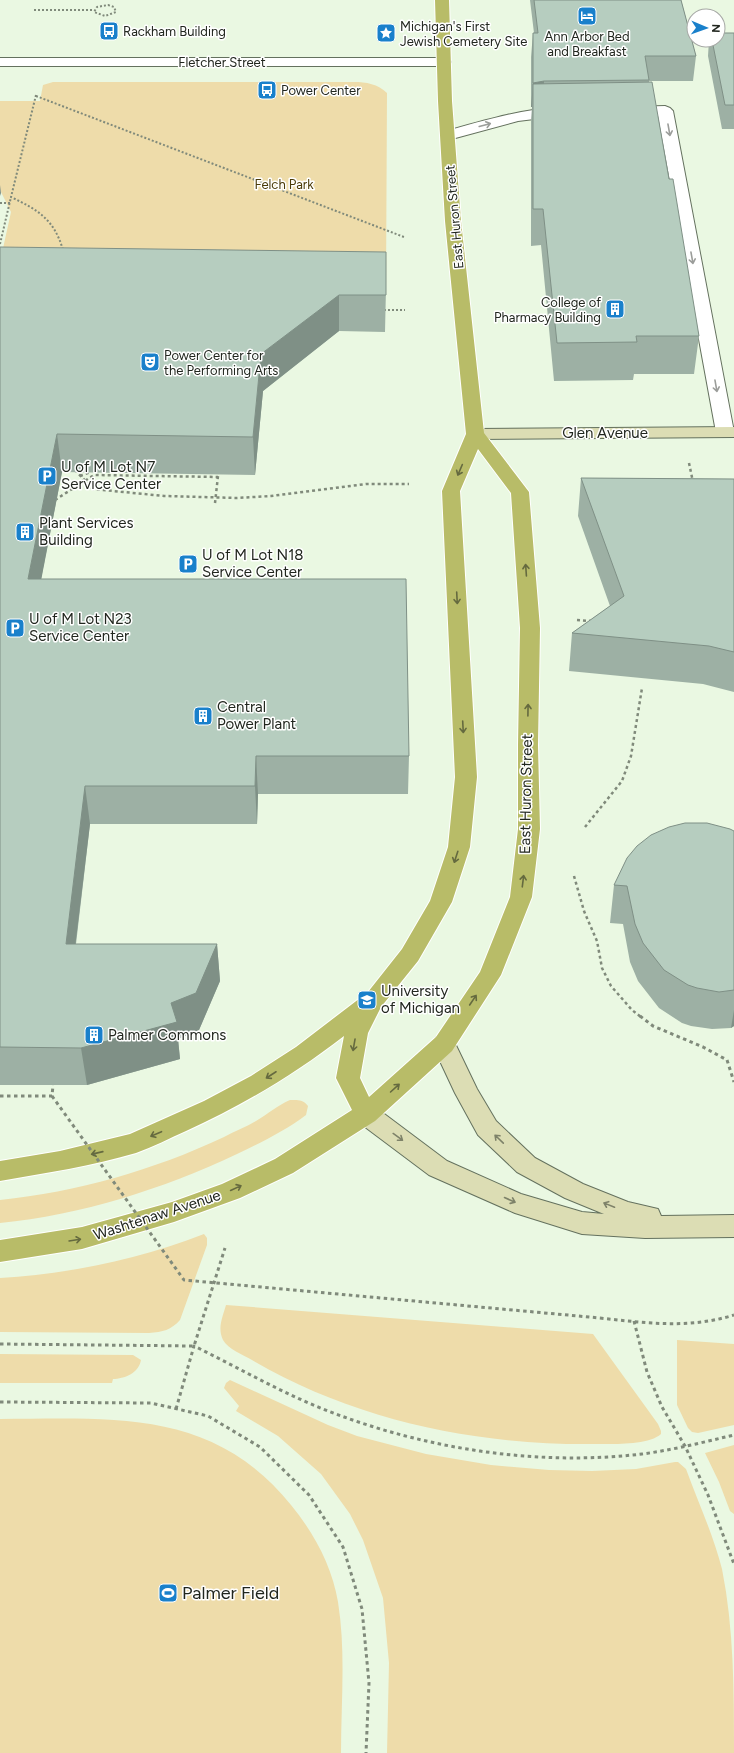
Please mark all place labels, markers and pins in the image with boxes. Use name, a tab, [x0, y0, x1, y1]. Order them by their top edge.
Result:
hotel icon: Ann Arbor Bed and Breakfast	[576, 5, 598, 27]
place label: Michigan's First Jewish Cemetery Site	[400, 19, 527, 49]
bus stop icon: Rackham Building	[98, 20, 120, 42]
place icon: Michigan's First Jewish Cemetery Site	[375, 22, 397, 44]
place label: Rackham Building	[123, 24, 226, 39]
place label: Ann Arbor Bed and Breakfast	[544, 29, 630, 59]
bus stop icon: Power Center	[256, 79, 278, 101]
place label: Power Center	[281, 83, 361, 98]
place label: College of Pharmacy Building	[494, 295, 601, 325]
building icon: College of Pharmacy Building	[604, 298, 626, 320]
place label: Power Center for the Performing Arts	[164, 348, 278, 378]
theatre icon: Power Center for the Performing Arts	[139, 351, 161, 373]
place label: U of M Lot N7 Service Center	[61, 458, 161, 493]
parking icon: U of M Lot N7 Service Center	[36, 465, 58, 487]
place label: Plant Services Building	[39, 514, 133, 549]
building icon: Plant Services Building	[14, 521, 36, 543]
place label: U of M Lot N18 Service Center	[202, 546, 304, 581]
parking icon: U of M Lot N18 Service Center	[177, 553, 199, 575]
place label: U of M Lot N23 Service Center	[29, 610, 132, 645]
parking icon: U of M Lot N23 Service Center	[4, 617, 26, 639]
place label: Central Power Plant	[217, 698, 297, 733]
building icon: Central Power Plant	[192, 705, 214, 727]
place label: University of Michigan	[381, 982, 460, 1017]
school or university icon: University of Michigan	[356, 989, 378, 1011]
building icon: Palmer Commons	[83, 1024, 105, 1046]
place label: Palmer Commons	[108, 1026, 226, 1044]
sports icon: Palmer Field	[157, 1582, 179, 1604]
place label: Palmer Field	[182, 1582, 279, 1604]

